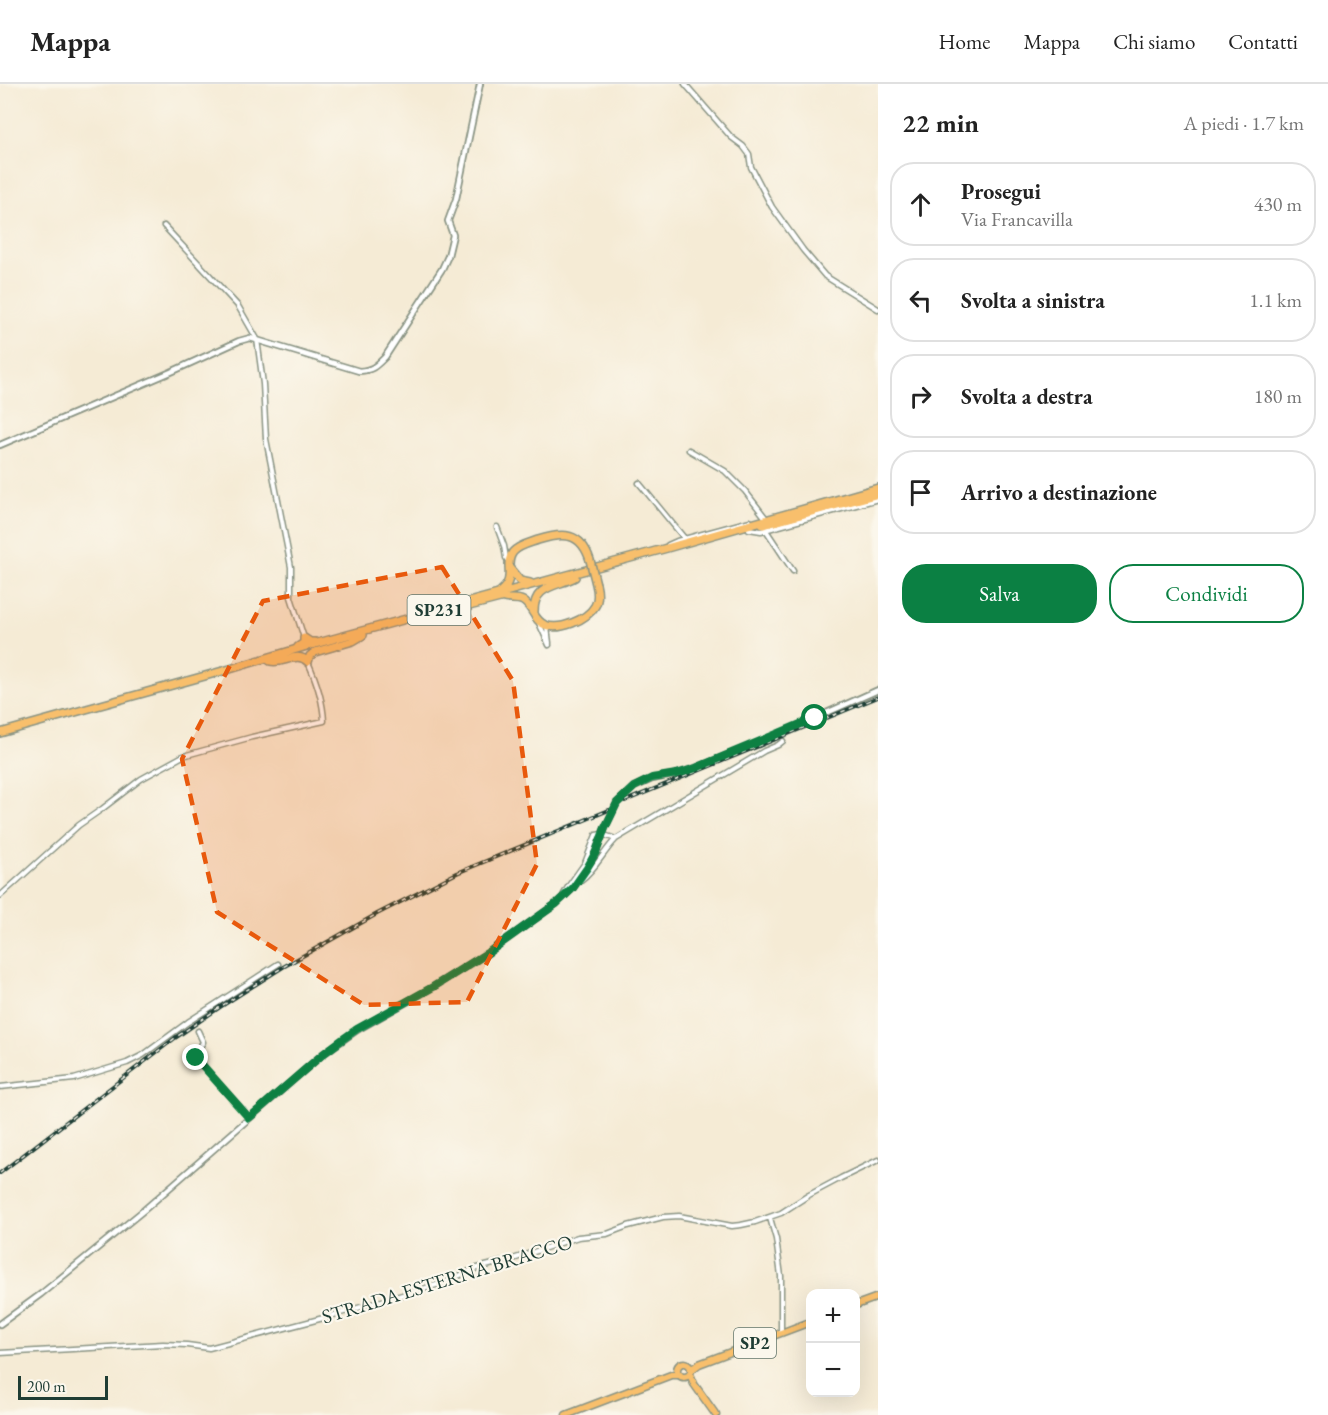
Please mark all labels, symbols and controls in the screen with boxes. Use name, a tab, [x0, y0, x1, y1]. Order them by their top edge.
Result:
text: Mappa	[30, 23, 110, 59]
text: Home	[939, 28, 991, 55]
text: Mappa	[1024, 28, 1080, 55]
text: Chi siamo	[1113, 28, 1195, 55]
text: Contatti	[1228, 28, 1298, 55]
text: 22 min	[902, 106, 979, 140]
text: A piedi · 1.7 km	[1184, 110, 1304, 136]
text: Prosegui	[961, 177, 1041, 206]
icon: ahead	[904, 188, 937, 221]
text: 430 m	[1254, 191, 1302, 217]
text: Via Francavilla	[961, 206, 1073, 232]
icon: left	[904, 284, 937, 317]
text: Svolta a sinistra	[961, 286, 1105, 315]
text: 1.1 km	[1249, 287, 1302, 313]
icon: right	[904, 380, 937, 413]
text: Svolta a destra	[961, 382, 1093, 411]
text: 180 m	[1254, 383, 1302, 409]
icon: arrive	[904, 476, 937, 509]
text: Arrivo a destinazione	[961, 478, 1157, 507]
button: Salva	[902, 564, 1097, 623]
button: Condividi	[1109, 564, 1304, 623]
road number: SP231	[408, 595, 470, 625]
route start	[801, 704, 827, 730]
route end	[182, 1044, 208, 1070]
street label: STRADA ESTERNA BRACCO	[318, 1228, 576, 1330]
map controls	[806, 1289, 860, 1397]
button: +	[806, 1289, 860, 1343]
road number: SP2	[734, 1328, 776, 1358]
button: −	[806, 1343, 860, 1397]
scale bar	[18, 1373, 108, 1400]
text: 200 m	[27, 1376, 66, 1397]

